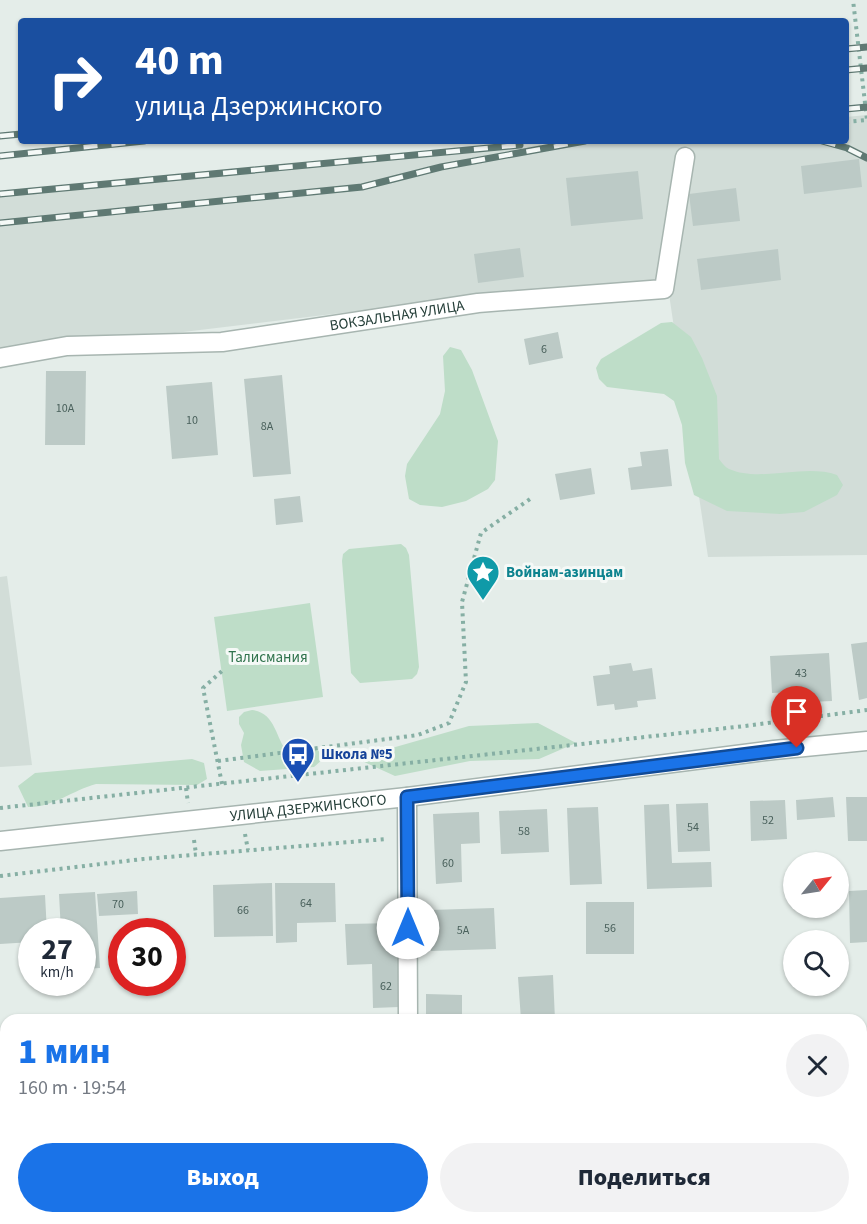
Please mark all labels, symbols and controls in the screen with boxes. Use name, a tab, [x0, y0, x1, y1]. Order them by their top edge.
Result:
text: 40 m	[135, 31, 224, 91]
icon: right	[36, 42, 114, 120]
text: улица Дзержинского	[135, 87, 383, 126]
street label: ВОКЗАЛЬНАЯ УЛИЦА	[328, 295, 466, 336]
house number: 6	[541, 341, 547, 358]
house number: 10А	[56, 400, 75, 417]
house number: 10	[186, 412, 198, 429]
house number: 8А	[261, 418, 274, 435]
place icon: Войнам-азинцам	[465, 554, 501, 601]
place label: Войнам-азинцам	[506, 562, 623, 583]
park label: Талисмания	[228, 647, 308, 668]
house number: 43	[795, 665, 807, 682]
pin	[771, 686, 822, 748]
icon: arrive	[780, 695, 813, 728]
bus stop icon: Школа №5	[280, 736, 316, 783]
place label: Школа №5	[321, 744, 393, 765]
street label: УЛИЦА ДЗЕРЖИНСКОГО	[229, 789, 388, 827]
house number: 52	[762, 812, 774, 829]
house number: 54	[687, 819, 699, 836]
house number: 58	[518, 823, 530, 840]
north arrow	[783, 852, 849, 918]
map controls	[783, 852, 849, 996]
house number: 60	[442, 855, 454, 872]
house number: 64	[300, 895, 312, 912]
house number: 70	[112, 896, 124, 913]
position arrow	[376, 896, 440, 960]
house number: 66	[237, 902, 249, 919]
speed limit sign: 30	[108, 918, 186, 996]
house number: 56	[604, 920, 616, 937]
house number: 5А	[457, 922, 470, 939]
text: 27	[41, 928, 73, 971]
button: search	[783, 930, 849, 996]
text: km/h	[40, 962, 74, 983]
house number: 62	[380, 978, 392, 995]
text: 1 мин	[18, 1026, 111, 1077]
button: close	[786, 1034, 849, 1097]
text: 160 m · 19:54	[18, 1074, 126, 1102]
button: Выход	[18, 1143, 428, 1212]
button: Поделиться	[440, 1143, 849, 1212]

